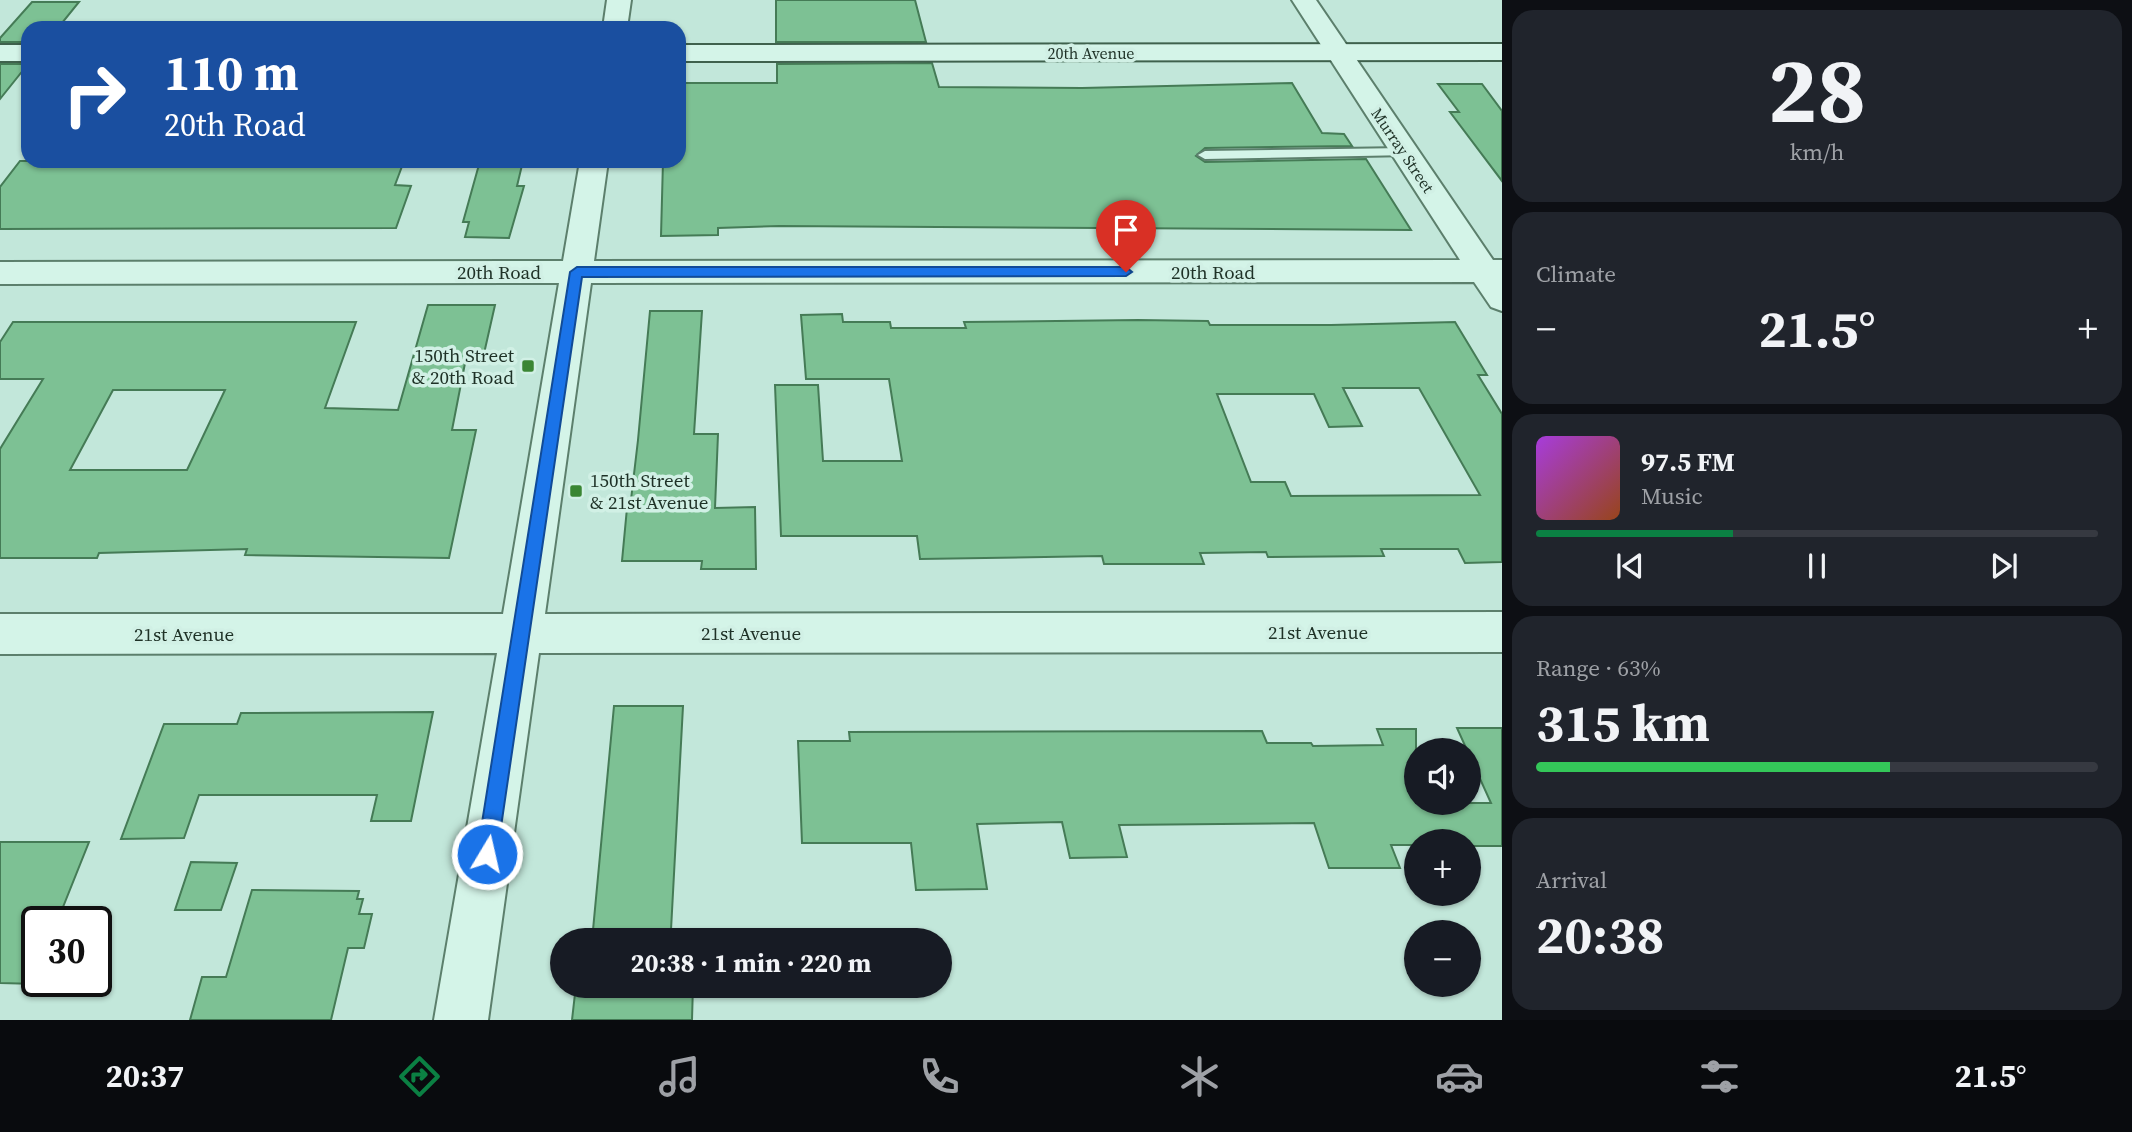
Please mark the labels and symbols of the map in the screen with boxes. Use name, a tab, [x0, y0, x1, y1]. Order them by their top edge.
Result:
street label: 20th Avenue	[1047, 42, 1135, 64]
street label: Murray Street	[1366, 103, 1440, 197]
pin	[1096, 200, 1156, 272]
street label: 20th Road	[457, 259, 541, 285]
street label: 20th Road	[1171, 259, 1255, 285]
place label: 150th Street & 20th Road	[412, 342, 515, 390]
marker: 150th Street & 20th Road	[520, 358, 536, 374]
place label: 150th Street & 21st Avenue	[590, 467, 708, 515]
marker: 150th Street & 21st Avenue	[568, 483, 584, 499]
street label: 21st Avenue	[1268, 619, 1368, 645]
street label: 21st Avenue	[701, 620, 801, 646]
street label: 21st Avenue	[134, 621, 234, 647]
position arrow	[450, 817, 524, 891]
speed limit sign: 30	[21, 906, 112, 997]

